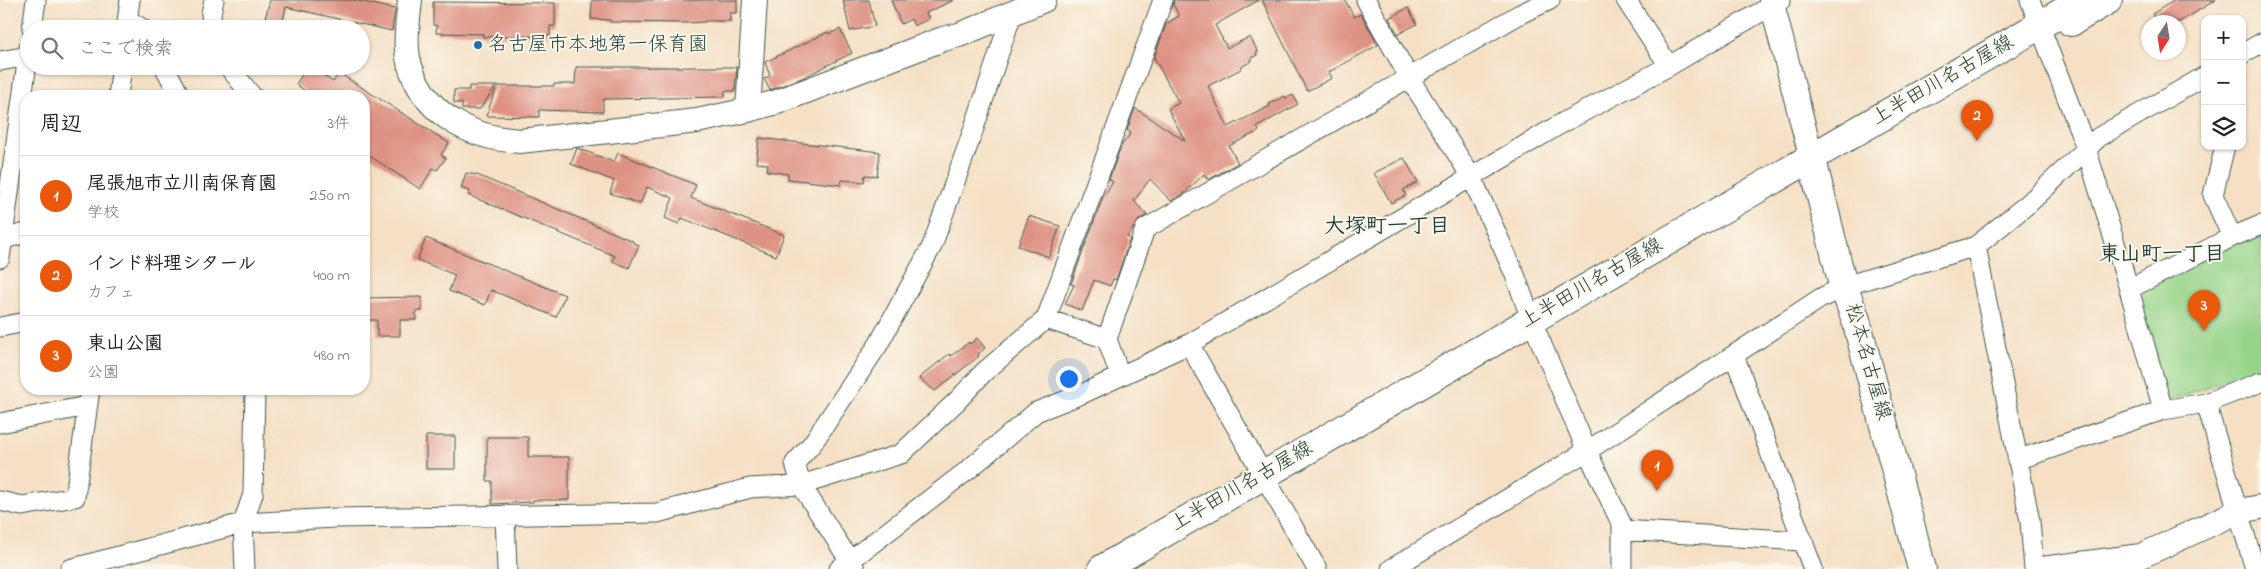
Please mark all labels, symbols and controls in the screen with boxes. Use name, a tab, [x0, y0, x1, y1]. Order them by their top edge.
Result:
north arrow	[2141, 15, 2186, 60]
map controls	[2201, 15, 2246, 150]
button: +	[2201, 15, 2246, 60]
search box	[20, 20, 370, 75]
street label: 上半田川名古屋線	[1866, 28, 2020, 134]
place label: 名古屋市本地第一保育園	[488, 31, 708, 60]
icon: search	[38, 34, 66, 62]
text: ここで検索	[78, 36, 173, 63]
marker: 名古屋市本地第一保育園	[472, 39, 484, 51]
button: −	[2201, 60, 2246, 105]
pin: 2	[1961, 100, 1993, 141]
button: layers	[2201, 105, 2246, 150]
text: 周辺	[40, 110, 82, 140]
text: 3件	[327, 112, 350, 136]
text: 尾張旭市立川南保育園	[87, 171, 277, 198]
text: 1	[53, 184, 59, 208]
text: 250 m	[310, 184, 350, 208]
text: 学校	[87, 201, 119, 225]
district label: 大塚町一丁目	[1324, 212, 1450, 242]
street label: 上半田川名古屋線	[1515, 231, 1669, 337]
district label: 東山町一丁目	[2099, 240, 2225, 270]
text: インド料理シタール	[87, 251, 256, 278]
text: 2	[52, 264, 60, 288]
text: 400 m	[313, 264, 350, 288]
text: カフェ	[87, 281, 135, 305]
pin: 3	[2188, 290, 2220, 331]
street label: 松本名古屋線	[1837, 300, 1897, 424]
text: 東山公園	[87, 331, 163, 358]
text: 3	[53, 344, 59, 368]
text: 480 m	[314, 344, 350, 368]
text: 公園	[87, 361, 119, 385]
your location	[1056, 366, 1082, 392]
street label: 上半田川名古屋線	[1165, 434, 1319, 540]
pin: 1	[1641, 450, 1673, 491]

